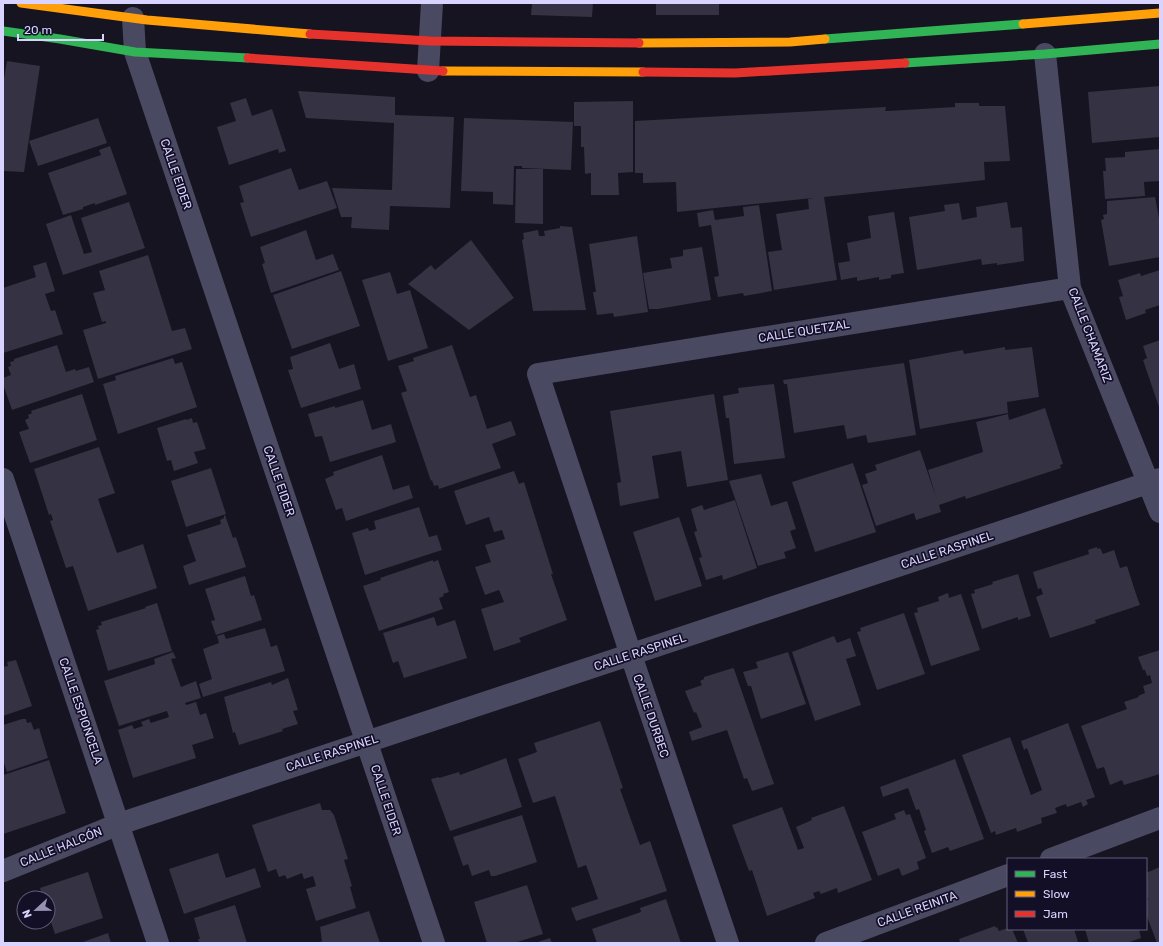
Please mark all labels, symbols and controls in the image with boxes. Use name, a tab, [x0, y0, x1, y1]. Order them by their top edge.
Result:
scale bar	[18, 16, 103, 42]
text: 20 m	[24, 23, 52, 37]
street label: CALLE EIDER	[157, 137, 195, 211]
street label: CALLE CHAMARIZ	[1066, 286, 1114, 384]
street label: CALLE QUETZAL	[757, 317, 851, 345]
street label: CALLE EIDER	[260, 444, 298, 518]
street label: CALLE RASPINEL	[899, 528, 995, 572]
street label: CALLE RASPINEL	[592, 630, 688, 674]
street label: CALLE ESPIONCELA	[56, 656, 106, 766]
street label: CALLE DURBEC	[630, 672, 672, 760]
street label: CALLE RASPINEL	[284, 731, 380, 775]
street label: CALLE EIDER	[368, 763, 404, 837]
street label: CALLE HALCÓN	[18, 824, 104, 870]
legend	[1007, 858, 1147, 930]
text: Fast	[1043, 867, 1067, 881]
text: Slow	[1043, 887, 1070, 901]
street label: CALLE REINITA	[875, 888, 959, 930]
north arrow	[16, 890, 56, 930]
text: N	[20, 907, 35, 920]
text: Jam	[1043, 907, 1068, 921]

